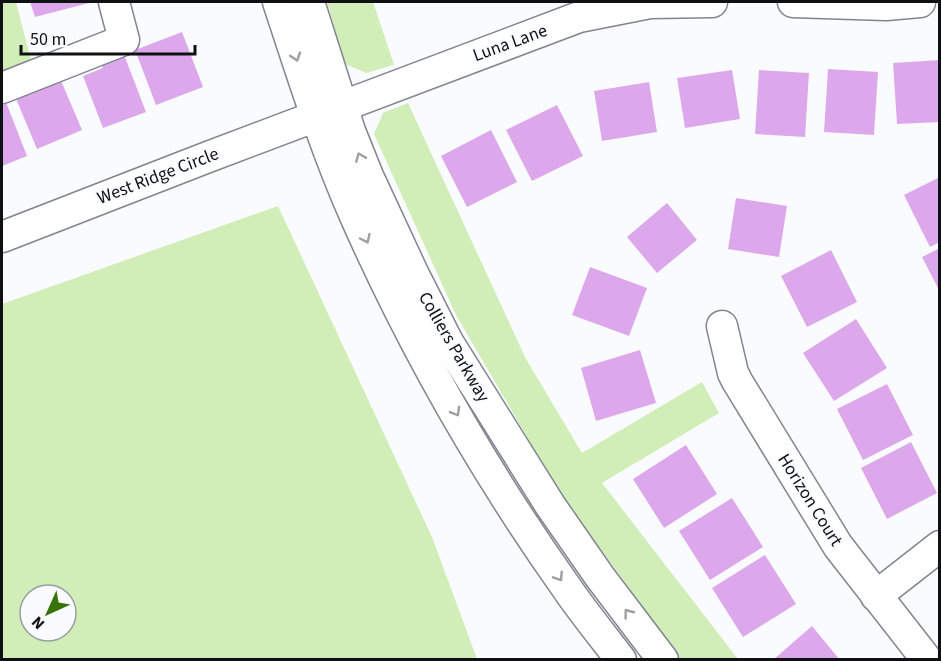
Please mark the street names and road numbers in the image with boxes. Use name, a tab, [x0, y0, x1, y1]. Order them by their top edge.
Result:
street label: Luna Lane	[469, 18, 551, 68]
street label: West Ridge Circle	[94, 141, 223, 211]
street label: Colliers Parkway	[412, 287, 496, 407]
street label: Horizon Court	[772, 449, 848, 551]

